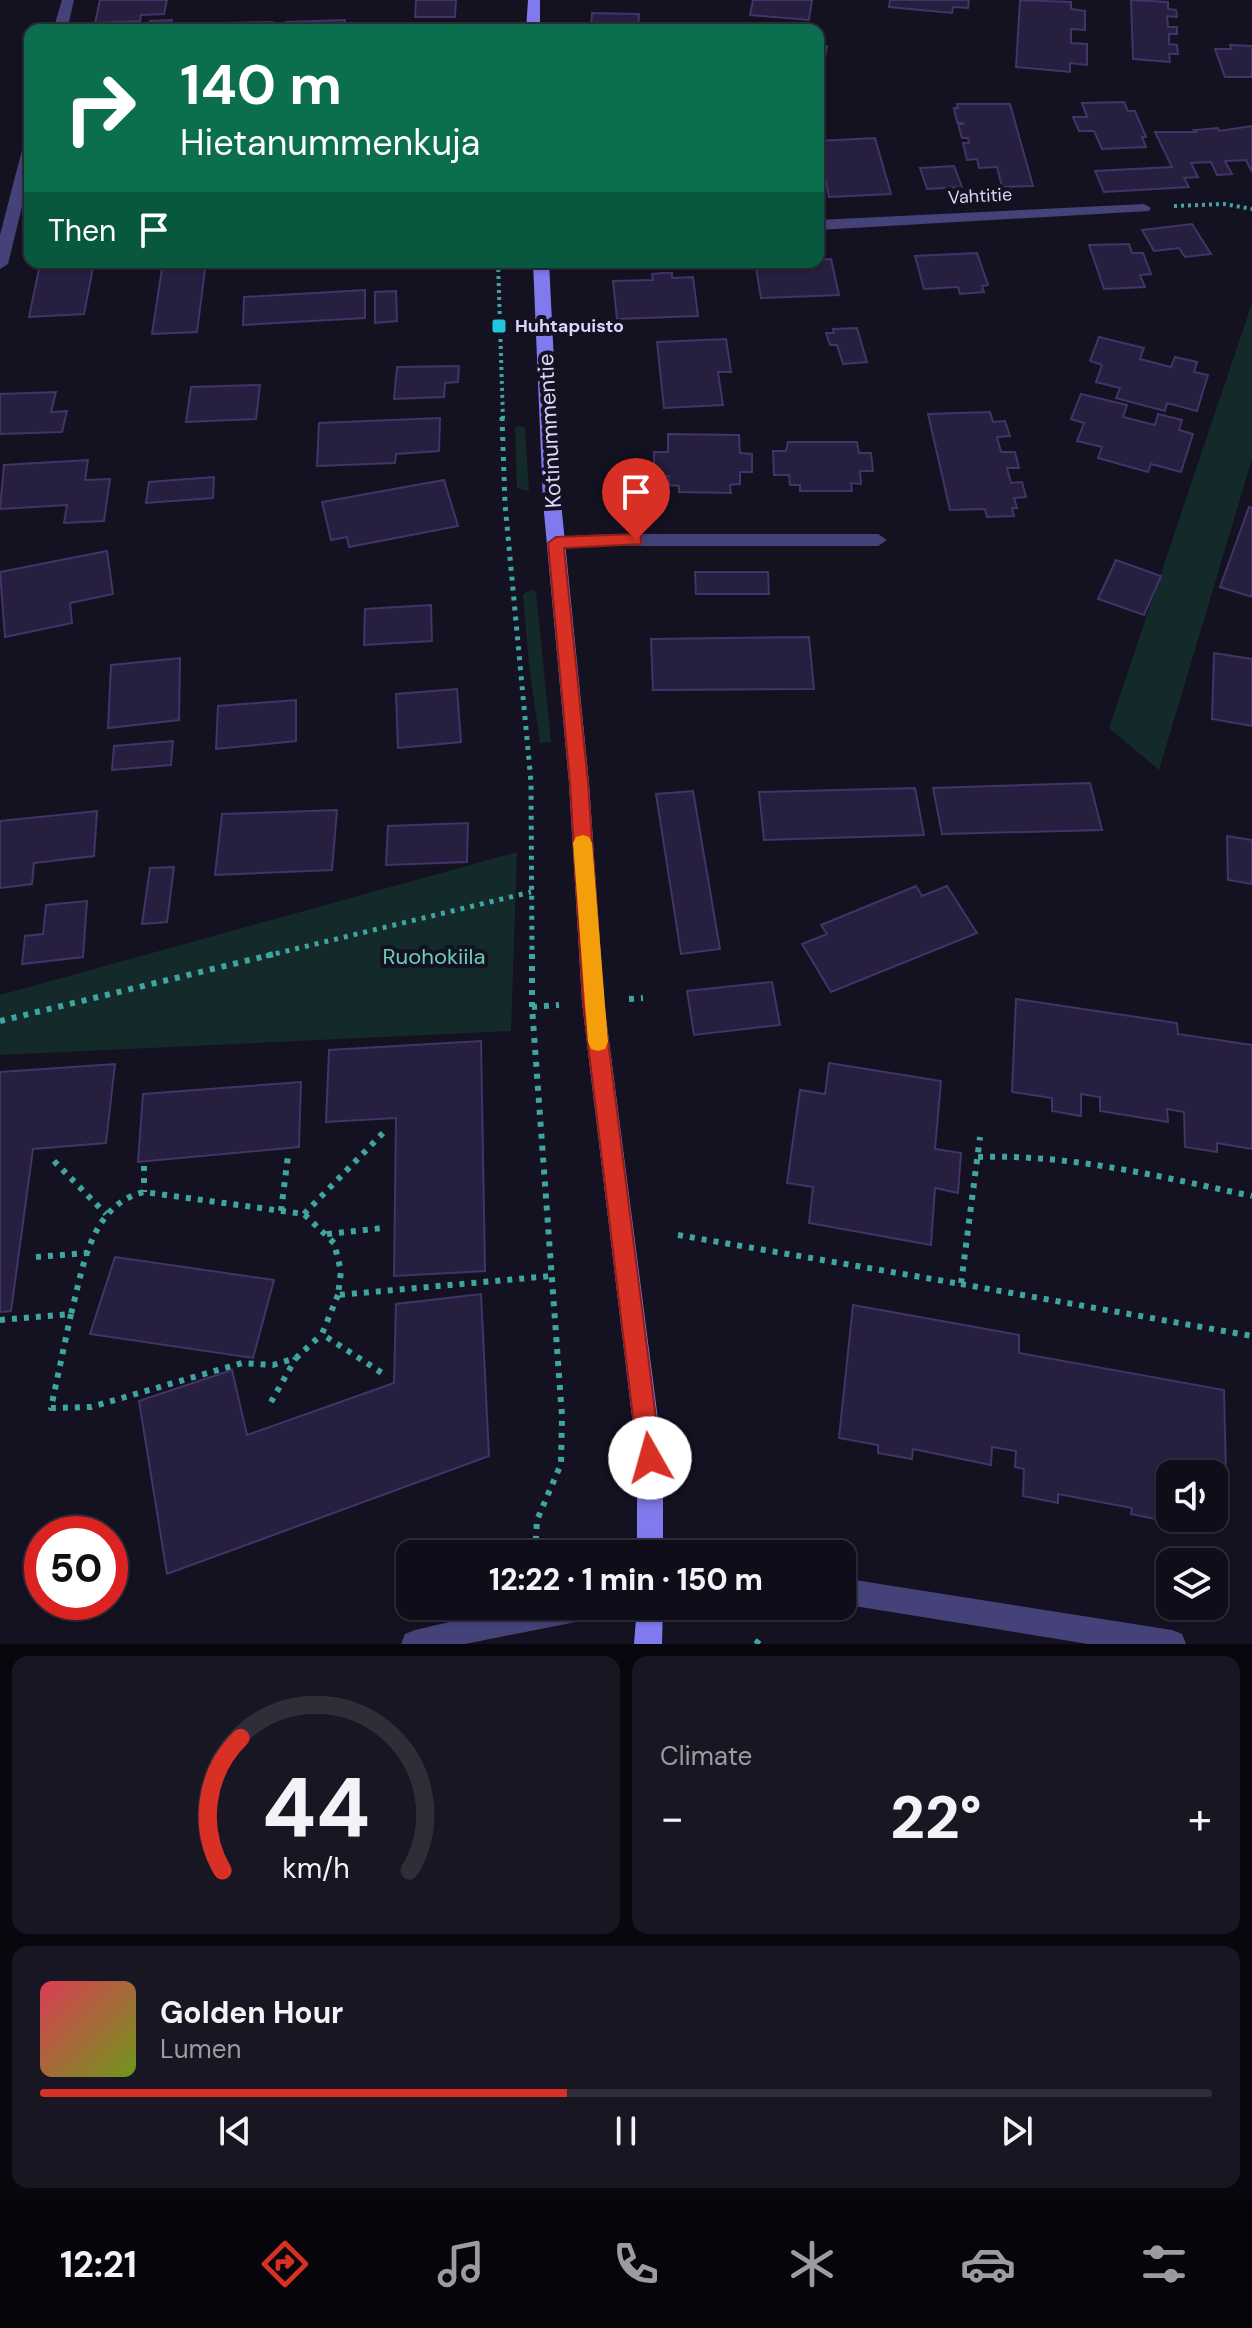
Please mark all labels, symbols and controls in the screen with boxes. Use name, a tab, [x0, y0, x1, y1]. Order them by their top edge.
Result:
text: 140 m	[180, 48, 342, 121]
icon: right	[48, 56, 152, 160]
text: Hietanummenkuja	[180, 119, 480, 166]
street label: Vahtitie	[947, 182, 1013, 210]
icon: arrive	[132, 208, 176, 252]
text: Then	[48, 211, 116, 250]
place label: Huhtapuisto	[515, 314, 624, 338]
marker: Huhtapuisto	[490, 317, 508, 335]
street label: Kotinummentie	[531, 353, 568, 509]
pin	[602, 458, 670, 540]
icon: arrive	[614, 470, 658, 514]
park label: Ruohokiila	[383, 942, 485, 971]
position arrow	[608, 1416, 692, 1500]
map controls	[1156, 1460, 1228, 1620]
button: sound	[1156, 1460, 1228, 1532]
speed limit sign: 50	[24, 1516, 128, 1620]
button: layers	[1156, 1548, 1228, 1620]
text: 12:22 · 1 min · 150 m	[489, 1560, 763, 1599]
text: Climate	[660, 1739, 752, 1773]
text: 44	[262, 1754, 370, 1863]
text: 22°	[890, 1778, 982, 1857]
text: −	[660, 1789, 684, 1847]
text: +	[1188, 1789, 1212, 1847]
text: km/h	[282, 1850, 350, 1887]
text: Golden Hour	[160, 1993, 343, 2032]
text: Lumen	[160, 2032, 241, 2066]
icon: previous	[213, 2109, 257, 2153]
icon: pause	[604, 2109, 648, 2153]
icon: next	[995, 2109, 1039, 2153]
icon: directions	[257, 2236, 313, 2292]
icon: music	[433, 2236, 489, 2292]
icon: phone	[608, 2236, 664, 2292]
icon: climate	[784, 2236, 840, 2292]
icon: car	[960, 2236, 1016, 2292]
icon: filters	[1136, 2236, 1192, 2292]
text: 12:21	[60, 2241, 137, 2288]

